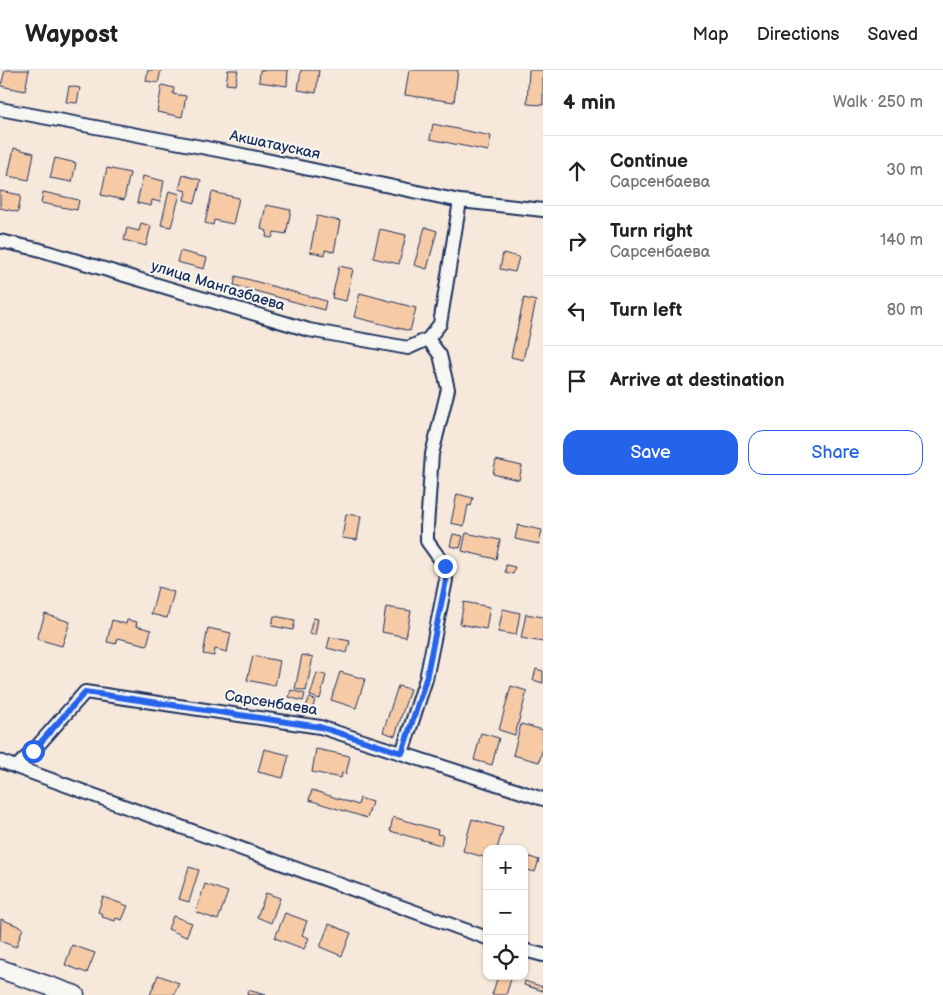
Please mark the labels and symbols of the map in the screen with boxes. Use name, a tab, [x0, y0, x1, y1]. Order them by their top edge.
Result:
street label: Акшатауская	[227, 126, 322, 164]
street label: улица Мангазбаева	[149, 257, 287, 315]
route end	[434, 555, 457, 578]
street label: Сарсенбаева	[223, 686, 319, 720]
route start	[22, 740, 45, 763]

